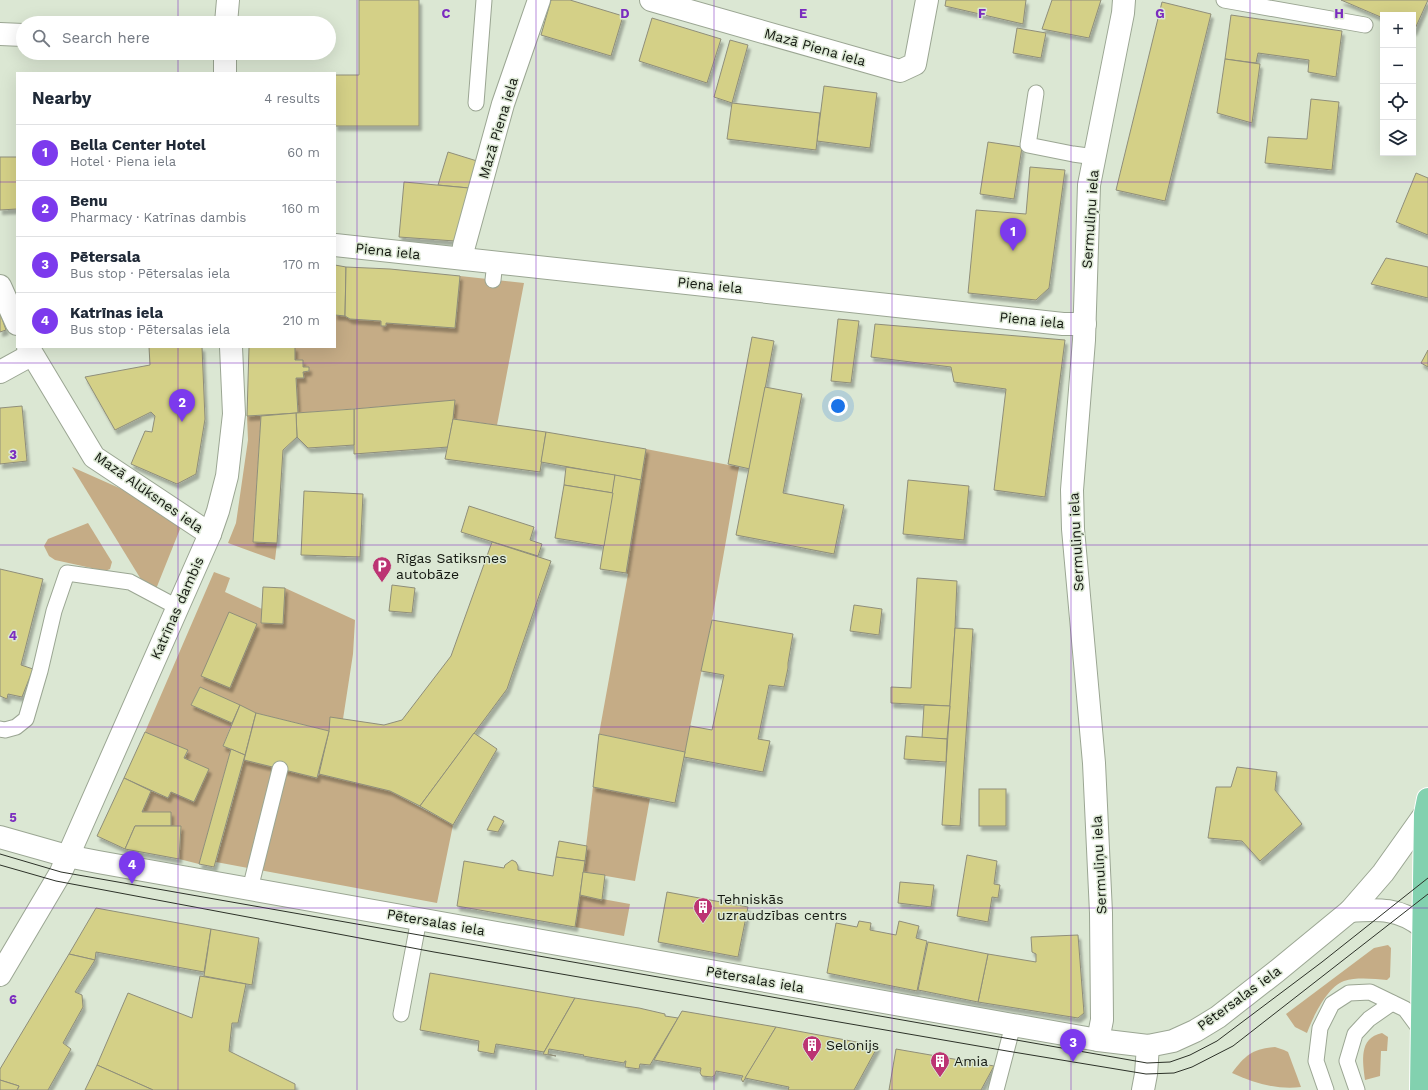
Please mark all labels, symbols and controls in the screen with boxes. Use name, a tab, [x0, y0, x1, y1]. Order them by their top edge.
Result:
text: C	[442, 6, 451, 21]
text: D	[620, 6, 630, 21]
text: E	[799, 6, 807, 21]
text: F	[978, 6, 986, 21]
text: G	[1155, 6, 1165, 21]
text: H	[1334, 6, 1344, 21]
map controls	[1380, 12, 1416, 156]
button: +	[1380, 12, 1416, 48]
search box	[16, 16, 336, 60]
street label: Mazā Piena iela	[762, 25, 868, 69]
icon: search	[30, 27, 52, 49]
text: Search here	[62, 29, 150, 47]
button: −	[1380, 48, 1416, 84]
street label: Mazā Piena iela	[475, 75, 521, 181]
button: locate	[1380, 84, 1416, 120]
text: Nearby	[32, 88, 91, 108]
text: 4 results	[264, 91, 320, 106]
button: layers	[1380, 120, 1416, 156]
text: Bella Center Hotel	[70, 136, 206, 154]
text: 1	[42, 145, 48, 160]
text: 60 m	[287, 145, 320, 160]
text: Hotel · Piena iela	[70, 154, 176, 169]
street label: Sermuliņu iela	[1079, 169, 1102, 269]
text: Benu	[70, 192, 108, 210]
text: 2	[41, 201, 49, 216]
text: 160 m	[282, 201, 320, 216]
text: Pharmacy · Katrīnas dambis	[70, 210, 246, 225]
pin: 1	[1000, 218, 1026, 251]
street label: Piena iela	[355, 240, 421, 262]
text: Pētersala	[70, 248, 140, 266]
text: 3	[41, 257, 49, 272]
text: 170 m	[283, 257, 320, 272]
text: Bus stop · Pētersalas iela	[70, 266, 230, 281]
street label: Piena iela	[677, 274, 743, 296]
text: Katrīnas iela	[70, 304, 163, 322]
street label: Piena iela	[999, 309, 1065, 331]
text: 4	[41, 313, 49, 328]
text: 210 m	[282, 313, 320, 328]
text: Bus stop · Pētersalas iela	[70, 322, 230, 337]
pin: 2	[169, 389, 195, 422]
your location	[828, 396, 848, 416]
text: 3	[9, 447, 17, 462]
street label: Mazā Alūksnes iela	[91, 448, 207, 536]
street label: Sermuliņu iela	[1065, 492, 1088, 592]
place label: Rīgas Satiksmes autobāze	[396, 550, 507, 582]
street label: Katrīnas dambis	[147, 554, 207, 662]
parking icon: Rīgas Satiksmes autobāze	[371, 555, 393, 583]
text: 4	[9, 628, 18, 643]
text: 5	[9, 810, 17, 825]
street label: Sermuliņu iela	[1088, 815, 1111, 915]
pin: 4	[119, 851, 145, 884]
place label: Tehniskās uzraudzības centrs	[717, 891, 847, 923]
building icon: Tehniskās uzraudzības centrs	[692, 896, 714, 924]
street label: Pētersalas iela	[386, 905, 486, 939]
street label: Pētersalas iela	[705, 962, 805, 996]
street label: Pētersalas iela	[1194, 962, 1284, 1034]
text: 6	[9, 992, 17, 1007]
pin: 3	[1060, 1029, 1086, 1062]
building icon: Selonijs	[801, 1034, 823, 1062]
place label: Selonijs	[826, 1037, 879, 1053]
building icon: Amia	[929, 1050, 951, 1078]
place label: Amia	[954, 1053, 988, 1069]

